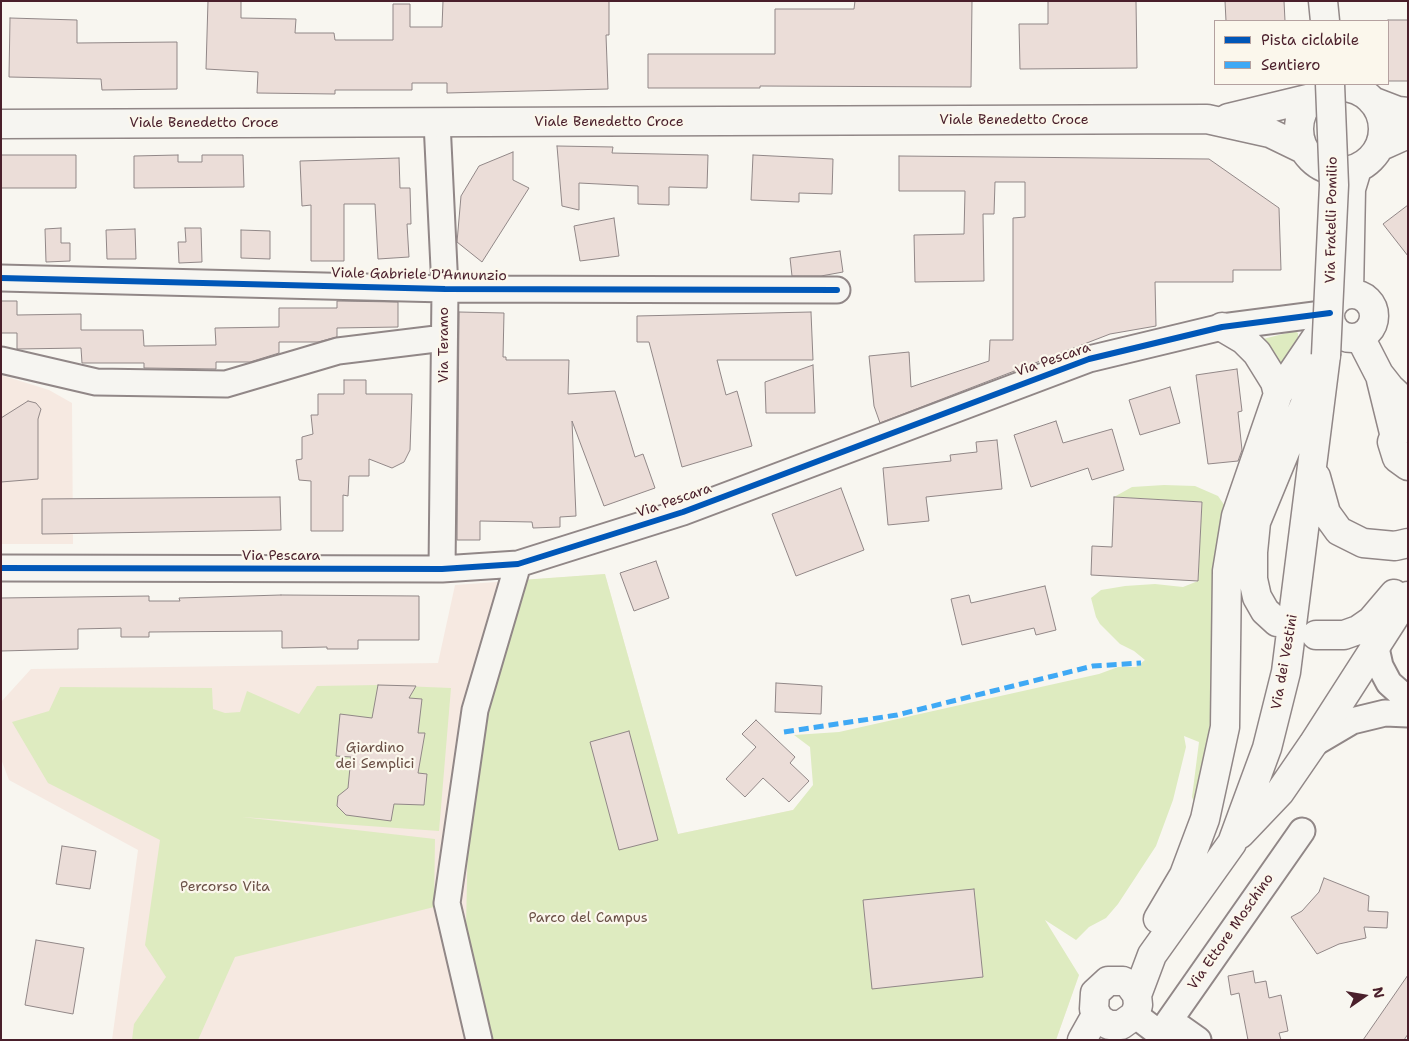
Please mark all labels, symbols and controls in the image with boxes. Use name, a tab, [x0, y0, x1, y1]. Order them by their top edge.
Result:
legend	[1214, 20, 1389, 85]
text: Pista ciclabile	[1261, 30, 1359, 50]
text: Sentiero	[1261, 55, 1320, 75]
street label: Viale Benedetto Croce	[939, 112, 1089, 128]
street label: Viale Benedetto Croce	[534, 114, 684, 130]
street label: Viale Benedetto Croce	[129, 115, 279, 131]
street label: Via Fratelli Pomilio	[1322, 156, 1342, 284]
street label: Viale Gabriele D'Annunzio	[331, 265, 507, 285]
street label: Via Teramo	[436, 307, 452, 383]
street label: Via Pescara	[1013, 339, 1093, 381]
street label: Via Pescara	[634, 480, 714, 522]
street label: Via Pescara	[242, 548, 320, 564]
street label: Via dei Vestini	[1268, 613, 1302, 711]
park label: Giardino dei Semplici	[336, 740, 414, 772]
street label: Via Ettore Moschino	[1185, 871, 1277, 993]
park label: Percorso Vita	[180, 879, 270, 895]
park label: Parco del Campus	[528, 910, 648, 926]
north arrow	[1339, 971, 1389, 1021]
text: N	[1369, 985, 1389, 1000]

